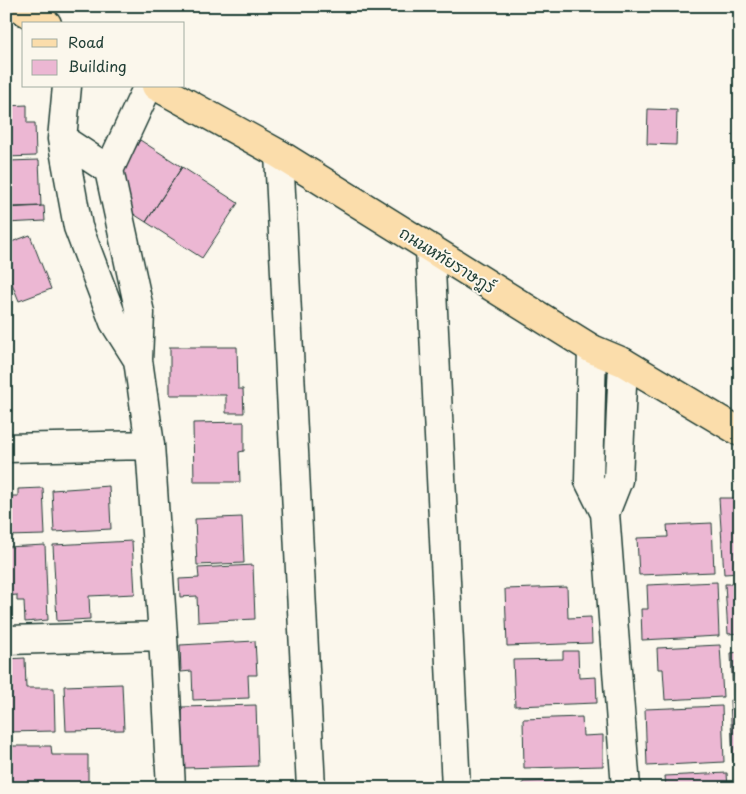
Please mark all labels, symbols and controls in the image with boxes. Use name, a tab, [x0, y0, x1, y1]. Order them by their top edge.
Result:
legend	[22, 22, 185, 88]
text: Road	[68, 30, 104, 53]
text: Building	[68, 54, 127, 77]
street label: ถนนหทัยราษฎร์	[395, 220, 501, 299]

